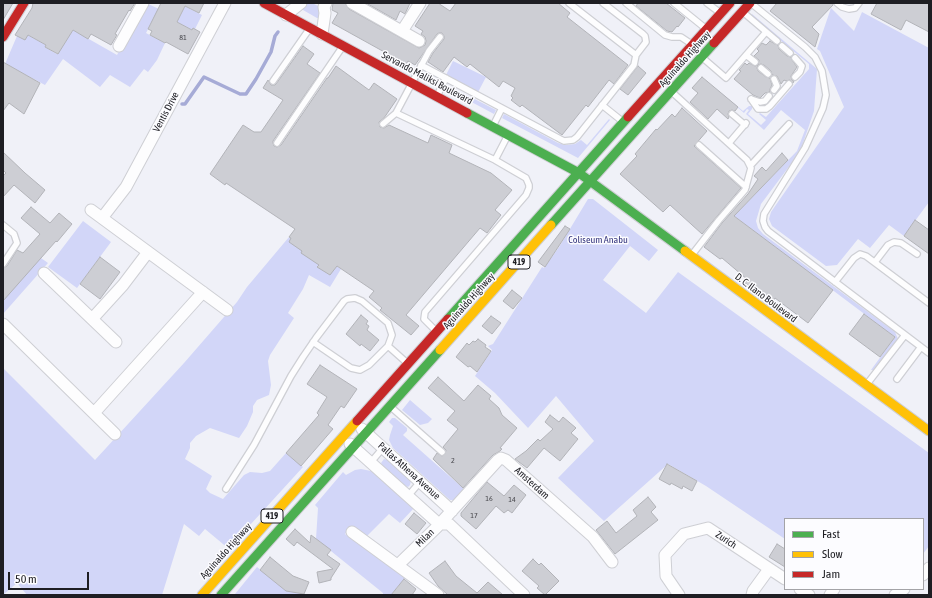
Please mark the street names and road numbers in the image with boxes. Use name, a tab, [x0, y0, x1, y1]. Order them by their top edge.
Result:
street label: Aguinaldo Highway	[657, 29, 713, 89]
street label: Servando Maliksi Boulevard	[379, 49, 475, 107]
street label: Ventis Drive	[150, 90, 182, 134]
road number: 419	[508, 255, 530, 269]
street label: Aguinaldo Highway	[441, 271, 497, 331]
street label: D. C. Ilano Boulevard	[733, 271, 799, 325]
street label: Pallas Athena Avenue	[375, 440, 443, 502]
street label: Amsterdam	[512, 464, 552, 502]
road number: 419	[261, 509, 283, 523]
street label: Aguinaldo Highway	[198, 521, 254, 581]
street label: Milan	[413, 526, 437, 550]
street label: Zurich	[713, 529, 739, 551]

